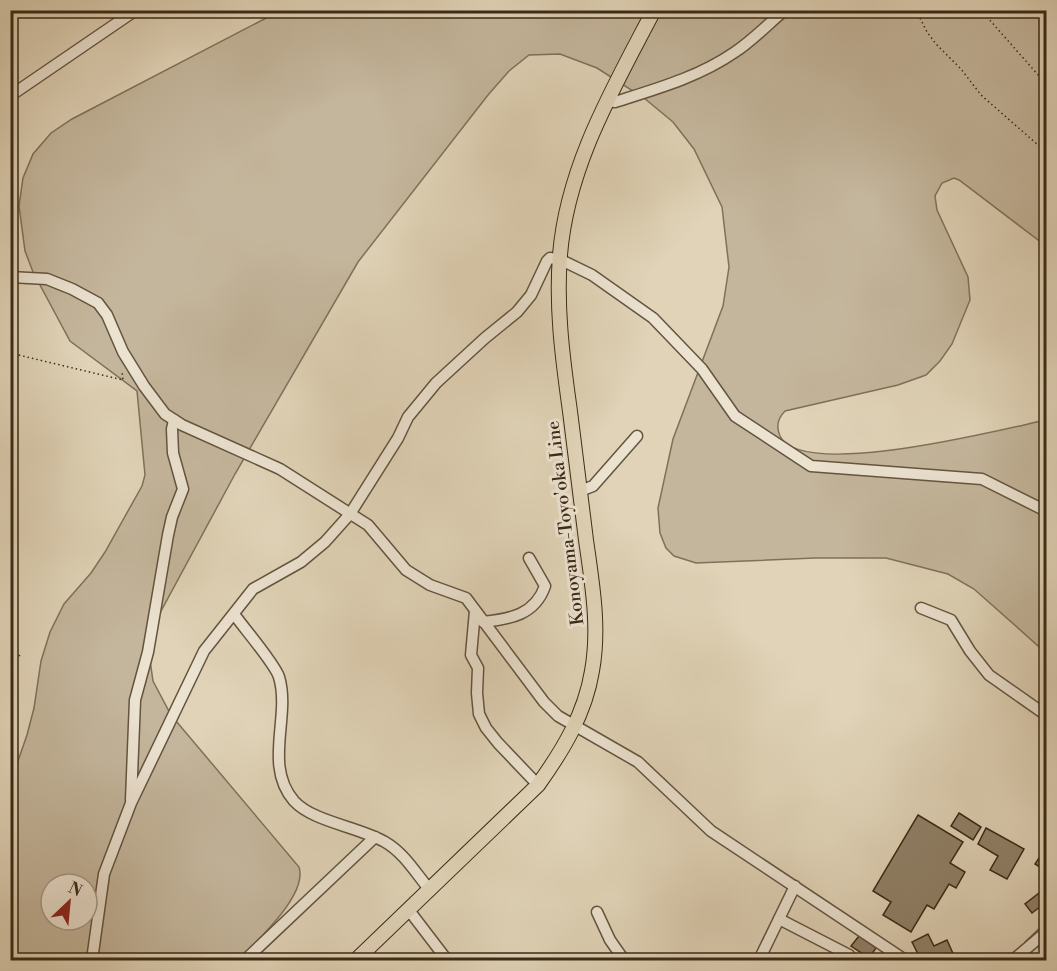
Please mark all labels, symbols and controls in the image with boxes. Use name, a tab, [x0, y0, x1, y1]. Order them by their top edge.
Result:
street label: Konoyama-Toyo'oka Line	[542, 419, 589, 626]
north arrow	[39, 872, 99, 932]
text: N	[65, 878, 86, 901]

